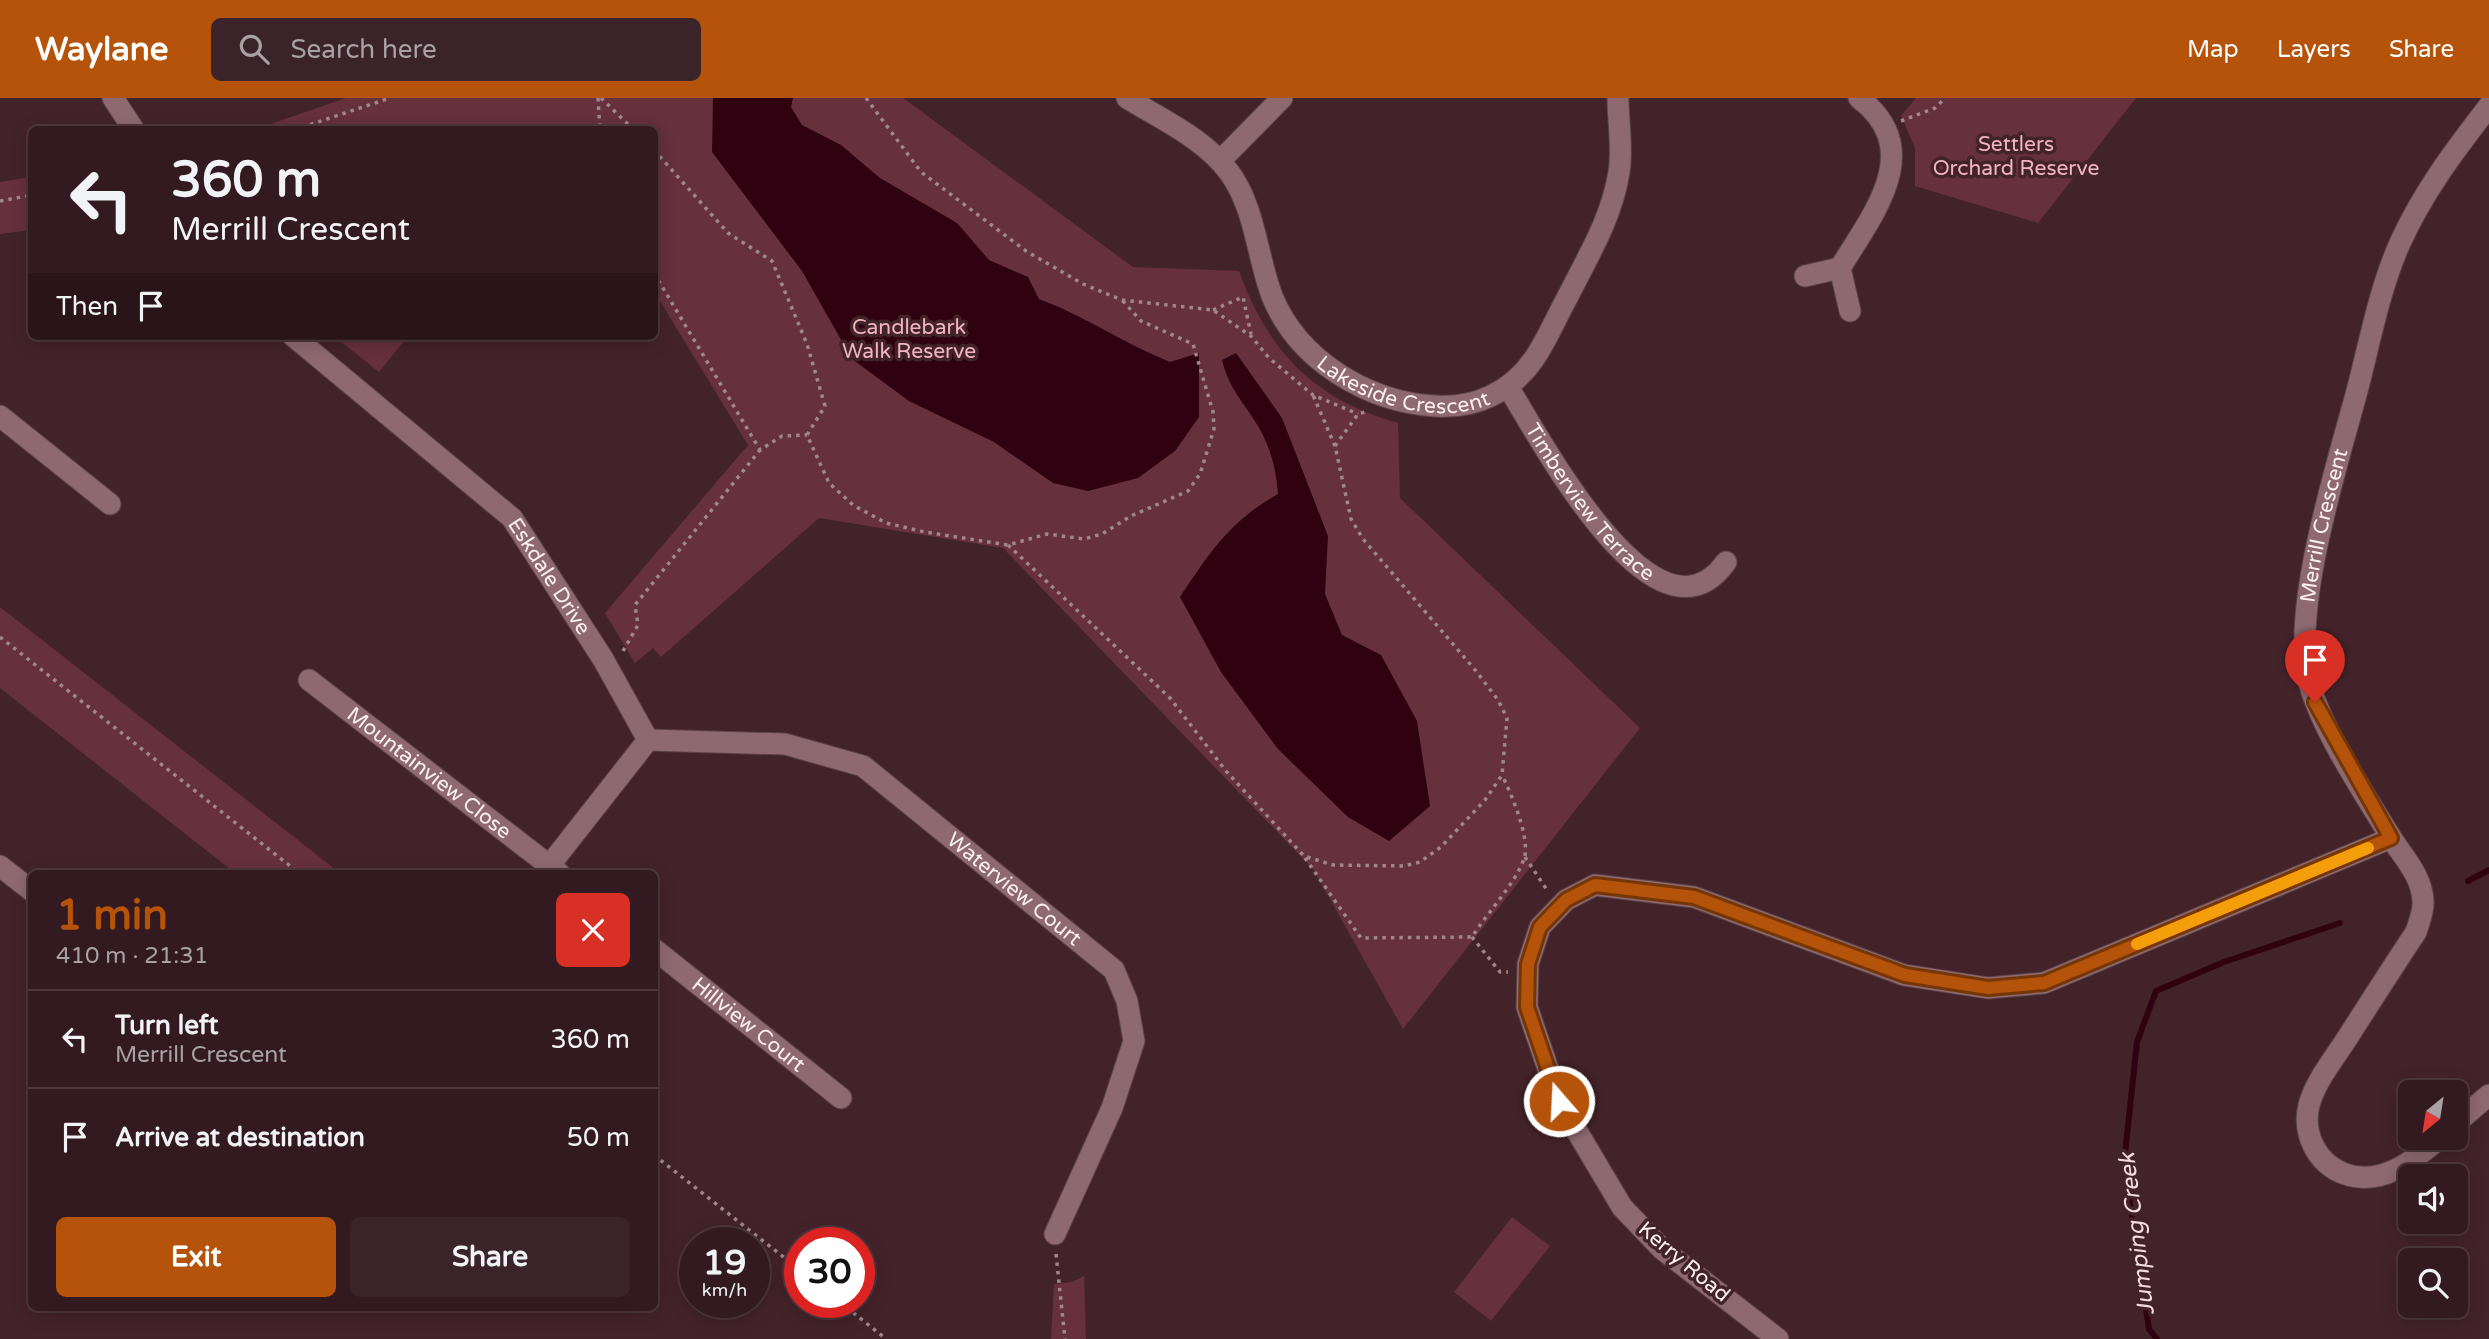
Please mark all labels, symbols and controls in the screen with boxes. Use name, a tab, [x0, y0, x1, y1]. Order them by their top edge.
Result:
search box	[211, 18, 701, 81]
text: Waylane	[35, 30, 169, 69]
icon: search	[235, 30, 273, 68]
text: Search here	[291, 34, 437, 65]
text: Map	[2187, 35, 2239, 64]
text: Layers	[2277, 35, 2351, 64]
text: Share	[2389, 35, 2454, 64]
park label: Settlers Orchard Reserve	[1933, 132, 2099, 181]
text: 360 m	[171, 151, 321, 210]
icon: left	[56, 154, 147, 245]
text: Merrill Crescent	[171, 211, 410, 249]
icon: arrive	[132, 287, 170, 325]
text: Then	[56, 291, 118, 322]
park label: Candlebark Walk Reserve	[842, 315, 976, 364]
street label: Lakeside Crescent	[1312, 350, 1493, 419]
street label: Timberview Terrace	[1520, 419, 1659, 586]
street label: Merrill Crescent	[2295, 446, 2353, 604]
street label: Eskdale Drive	[503, 513, 596, 639]
pin	[2285, 630, 2345, 702]
icon: arrive	[2296, 641, 2334, 679]
street label: Mountainview Close	[342, 702, 516, 844]
street label: Waterview Court	[942, 827, 1087, 951]
text: 1 min	[56, 890, 168, 941]
button: close	[556, 893, 630, 967]
text: 410 m · 21:31	[56, 942, 208, 970]
street label: Hillview Court	[687, 972, 810, 1077]
text: Turn left	[115, 1010, 218, 1041]
icon: left	[56, 1020, 94, 1058]
text: 360 m	[550, 1024, 630, 1055]
text: Merrill Crescent	[115, 1041, 287, 1069]
position arrow	[1522, 1064, 1596, 1138]
north arrow	[2398, 1080, 2468, 1150]
map controls	[2398, 1080, 2468, 1318]
icon: arrive	[56, 1118, 94, 1156]
text: Arrive at destination	[115, 1122, 365, 1153]
text: 50 m	[567, 1122, 630, 1153]
water label: Jumping Creek	[2113, 1150, 2161, 1317]
button: sound	[2398, 1164, 2468, 1234]
button: Exit	[56, 1217, 336, 1297]
button: Share	[350, 1217, 630, 1297]
street label: Kerry Road	[1633, 1217, 1735, 1307]
speed limit sign: 30	[784, 1227, 875, 1318]
text: 19	[703, 1242, 746, 1284]
button: search	[2398, 1248, 2468, 1318]
text: km/h	[702, 1279, 747, 1301]

